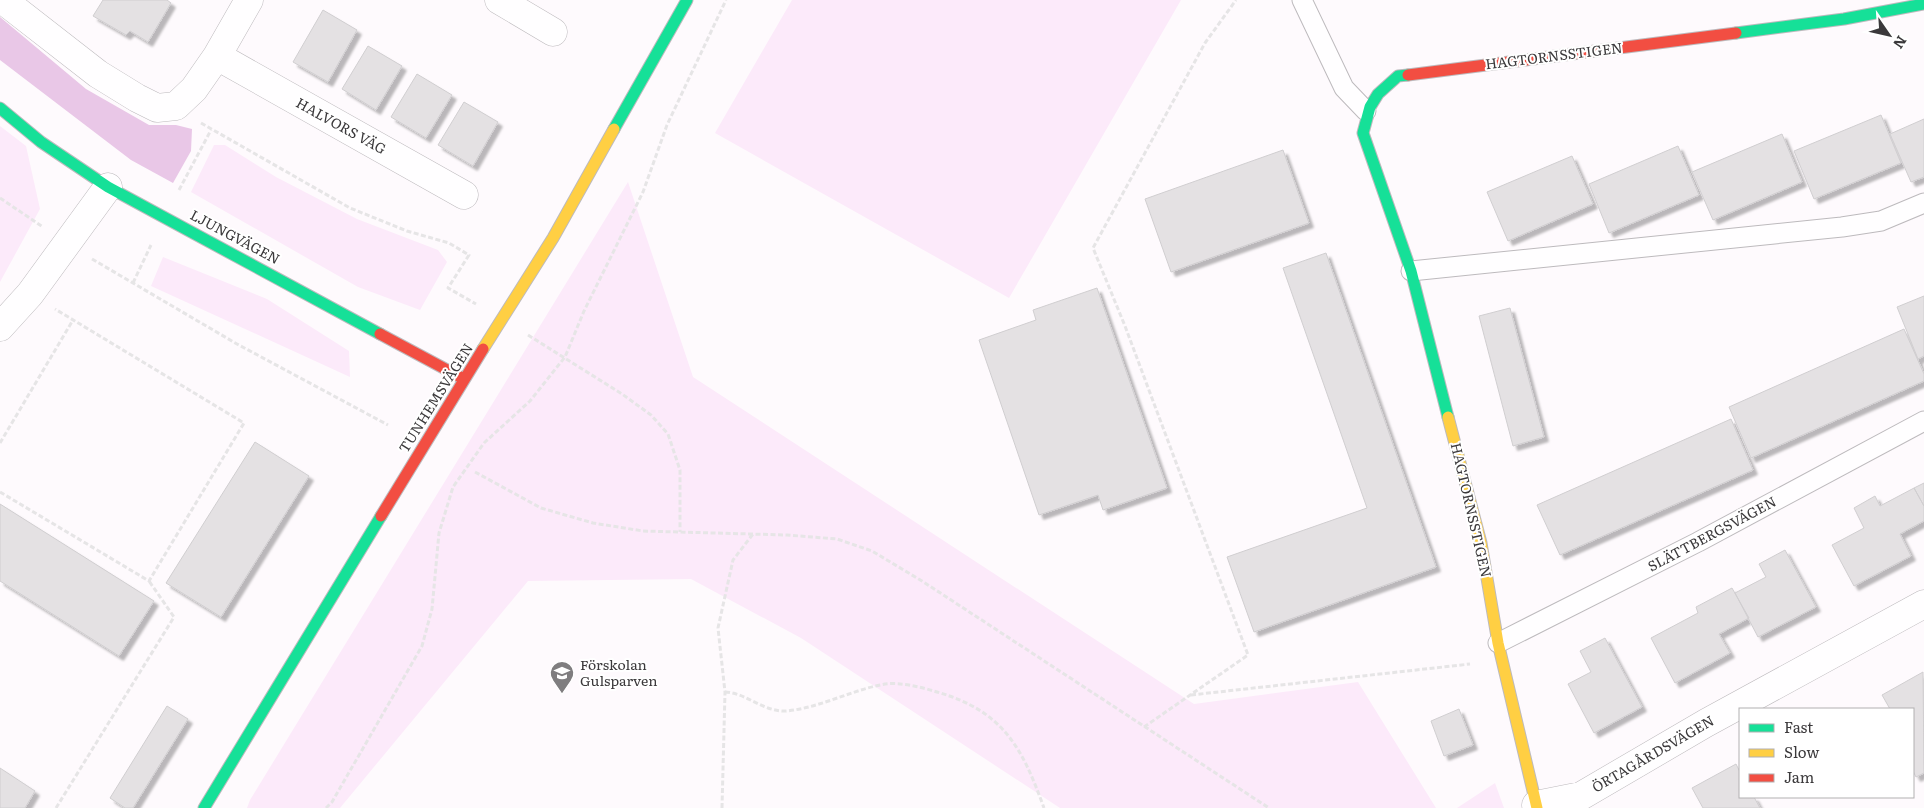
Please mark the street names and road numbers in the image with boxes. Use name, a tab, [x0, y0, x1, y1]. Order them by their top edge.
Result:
street label: HAGTORNSSTIGEN	[1484, 37, 1624, 73]
street label: HALVORS VÄG	[293, 92, 391, 158]
street label: LJUNGVÄGEN	[187, 204, 284, 268]
street label: TUNHEMSVÄGEN	[393, 339, 477, 456]
street label: HAGTORNSSTIGEN	[1447, 440, 1497, 579]
street label: SLÄTTBERGSVÄGEN	[1644, 491, 1779, 576]
street label: ÖRTAGÅRDSVÄGEN	[1588, 710, 1717, 796]

